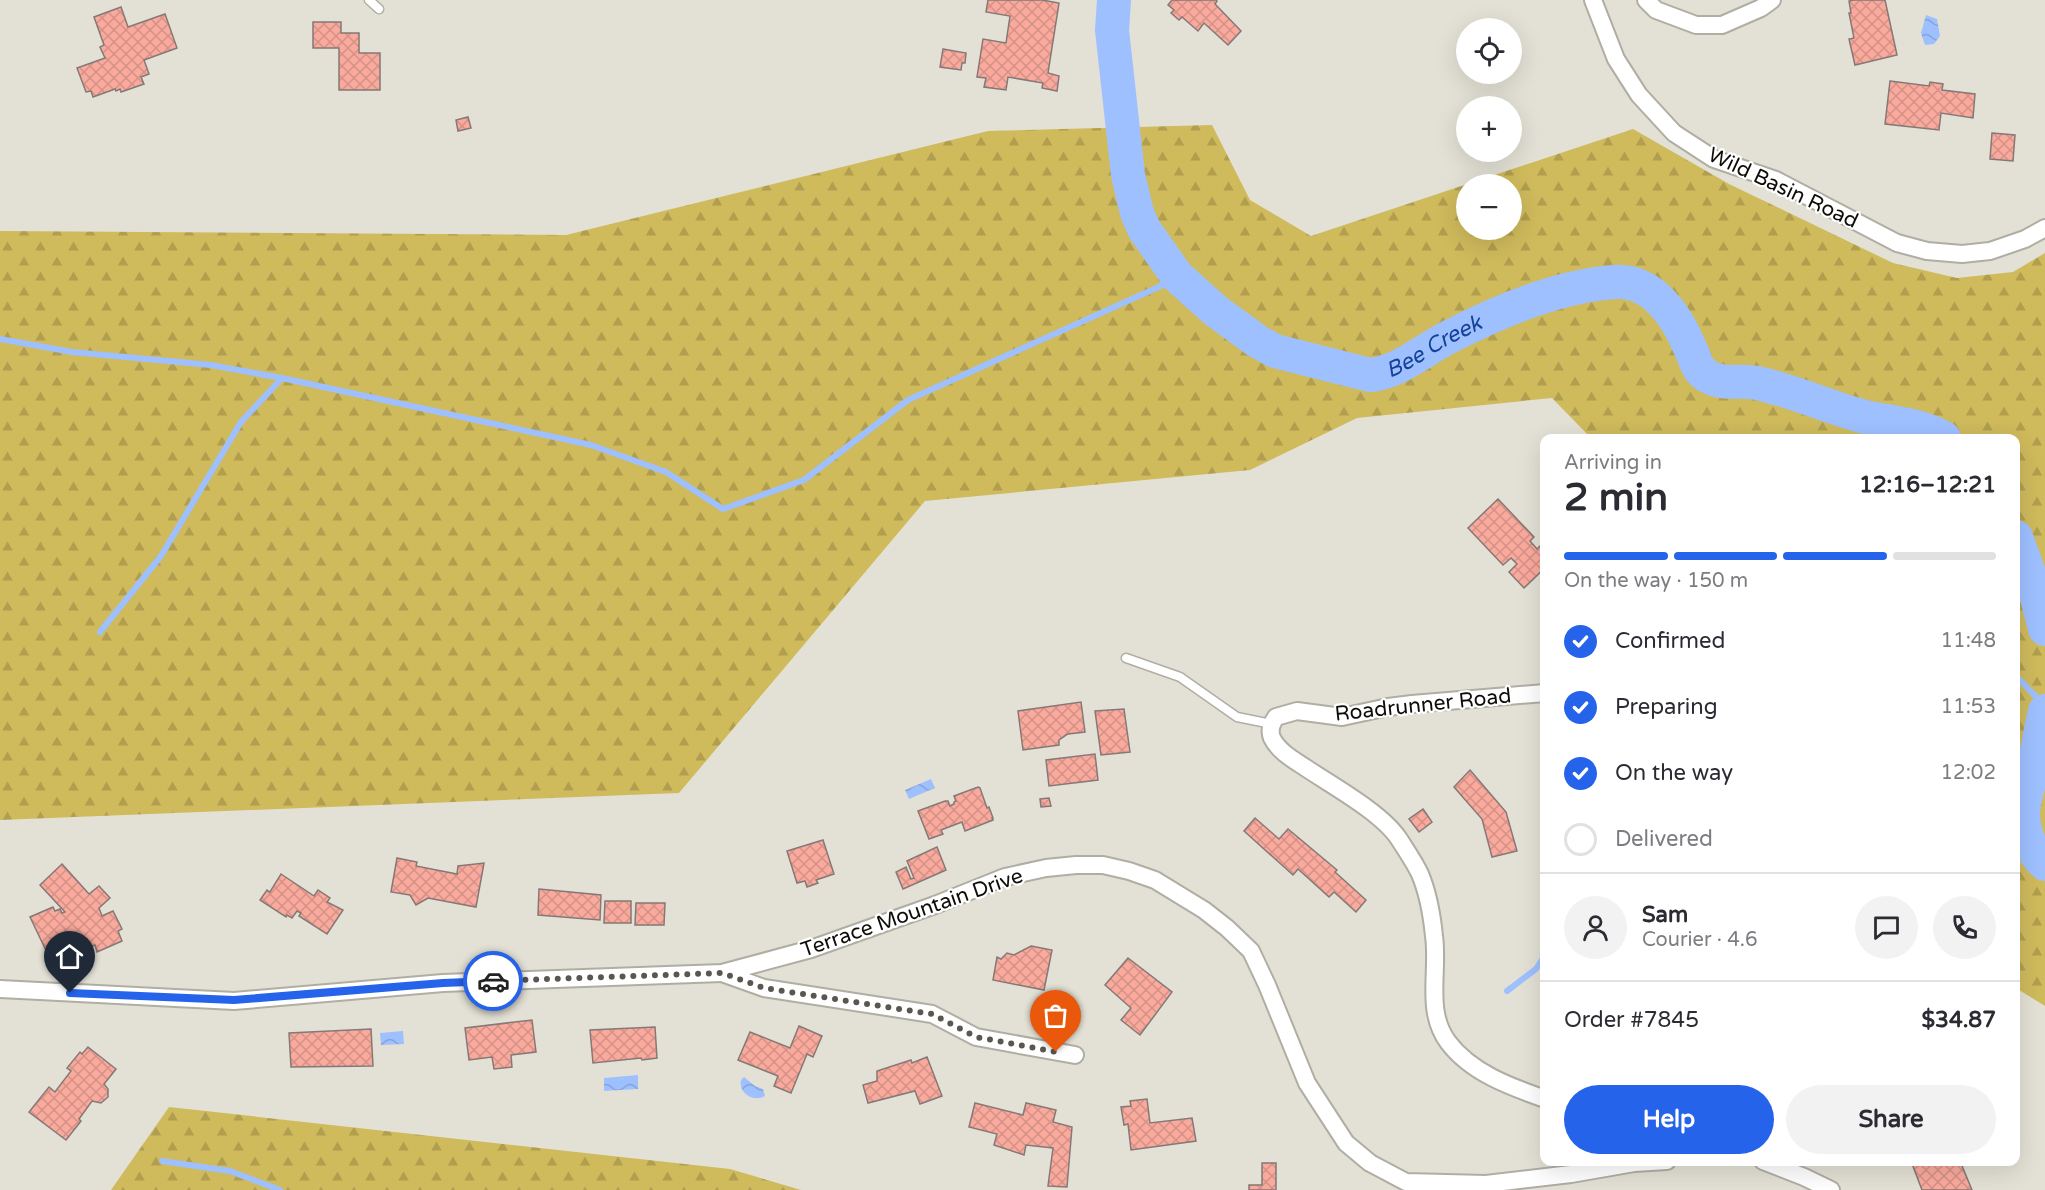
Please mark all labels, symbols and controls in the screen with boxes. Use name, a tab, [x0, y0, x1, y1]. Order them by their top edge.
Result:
map controls	[1456, 18, 1522, 240]
button: locate	[1456, 18, 1522, 84]
button: +	[1456, 96, 1522, 162]
street label: Wild Basin Road	[1704, 142, 1862, 234]
button: −	[1456, 174, 1522, 240]
water label: Bee Creek	[1382, 309, 1488, 383]
text: Arriving in	[1564, 451, 1662, 475]
text: 12:16–12:21	[1859, 472, 1996, 498]
text: 2 min	[1564, 474, 1668, 521]
text: On the way · 150 m	[1564, 569, 1748, 593]
icon: check	[1564, 625, 1597, 658]
text: Confirmed	[1615, 628, 1725, 654]
text: 11:48	[1941, 629, 1996, 653]
street label: Roadrunner Road	[1333, 683, 1513, 727]
icon: check	[1564, 691, 1597, 724]
text: Preparing	[1615, 694, 1718, 720]
text: 11:53	[1941, 695, 1996, 719]
icon: check	[1564, 757, 1597, 790]
text: On the way	[1615, 760, 1733, 786]
text: 12:02	[1941, 761, 1996, 785]
text: Delivered	[1615, 826, 1713, 852]
street label: Terrace Mountain Drive	[798, 863, 1026, 963]
button: person	[1564, 896, 1627, 959]
button: chat	[1855, 896, 1918, 959]
button: phone	[1933, 896, 1996, 959]
text: Sam	[1642, 902, 1688, 928]
text: Courier · 4.6	[1642, 928, 1757, 952]
pin	[44, 931, 95, 993]
icon: home	[53, 940, 86, 973]
courier	[463, 951, 523, 1011]
icon: car	[477, 965, 510, 998]
pin	[1030, 990, 1081, 1052]
icon: bag	[1039, 999, 1072, 1032]
text: Order #7845	[1564, 1007, 1699, 1033]
text: $34.87	[1922, 1007, 1996, 1033]
button: Help	[1564, 1085, 1774, 1154]
button: Share	[1786, 1085, 1996, 1154]

